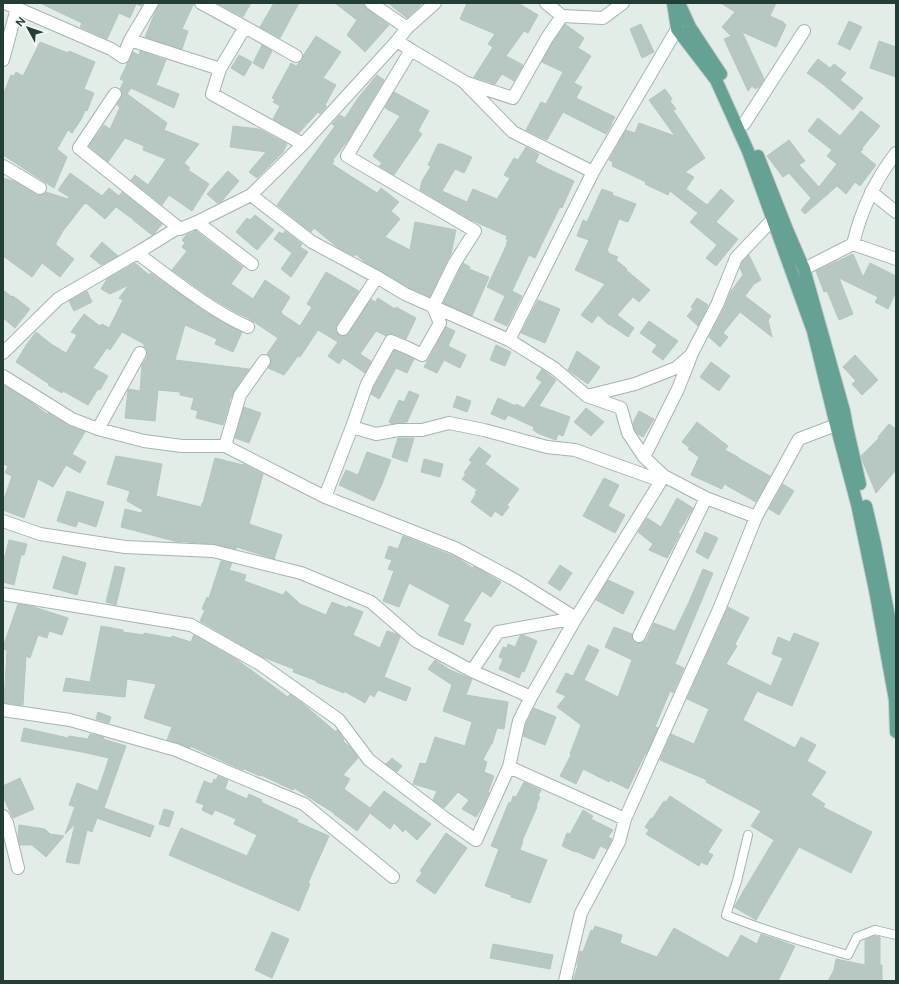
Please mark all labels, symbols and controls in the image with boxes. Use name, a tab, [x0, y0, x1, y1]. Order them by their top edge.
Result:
north arrow	[8, 8, 48, 48]
text: N	[13, 14, 28, 29]

